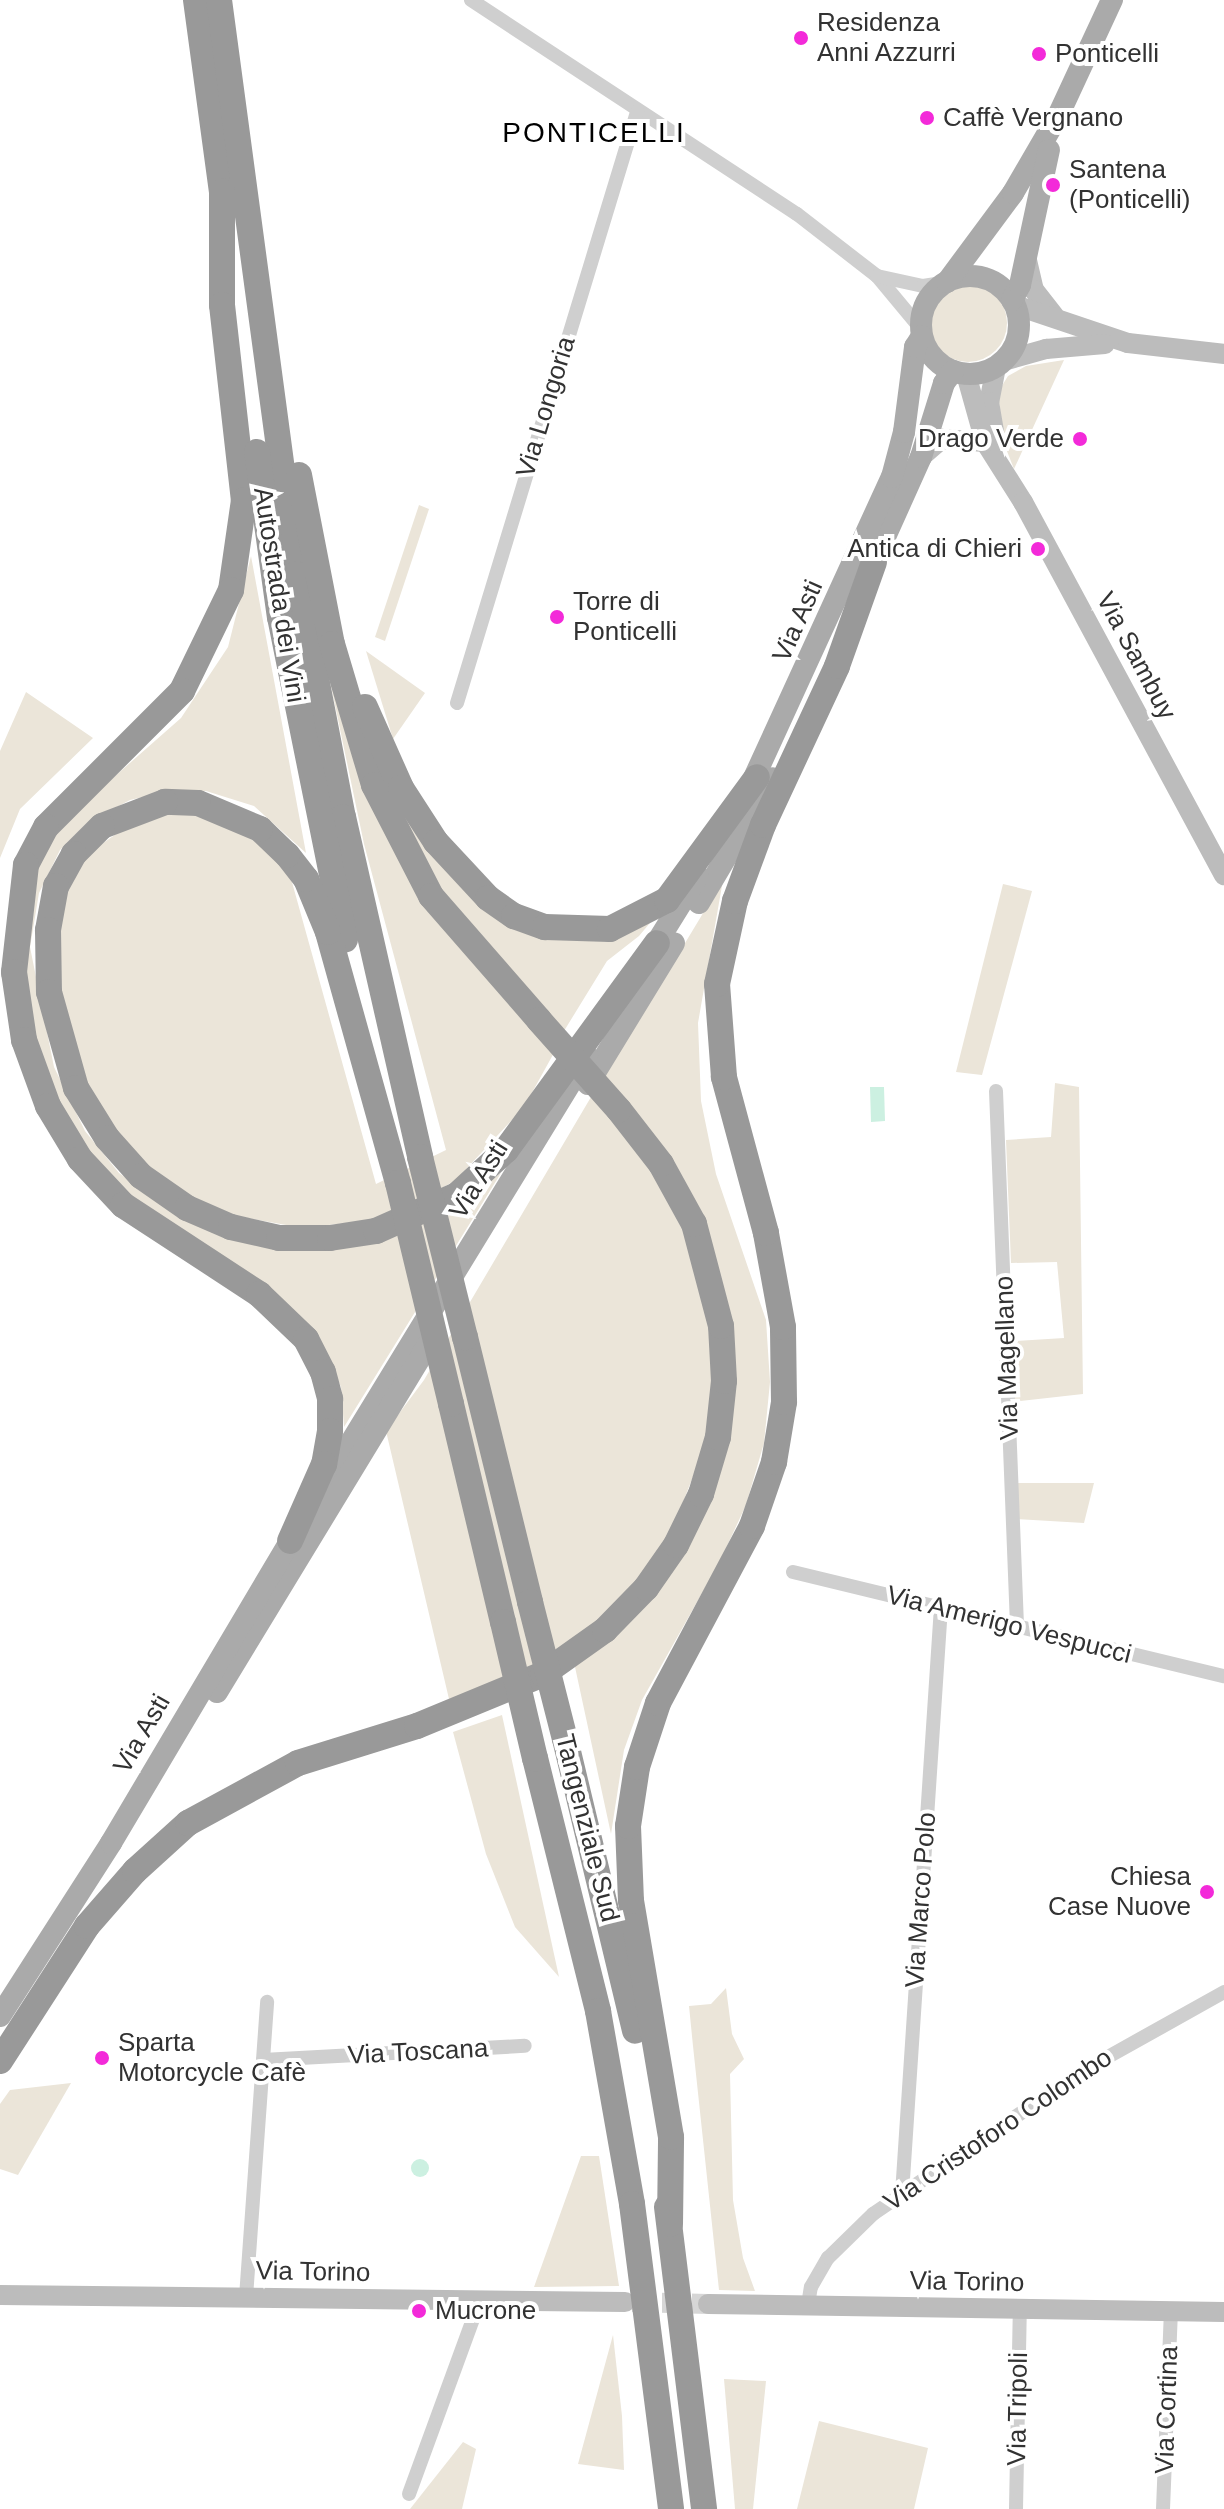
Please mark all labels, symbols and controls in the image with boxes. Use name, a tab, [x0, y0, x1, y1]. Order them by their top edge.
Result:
place label: Residenza Anni Azzurri	[817, 7, 957, 68]
marker: Residenza Anni Azzurri	[792, 29, 810, 47]
place label: Ponticelli	[1055, 38, 1159, 70]
marker: Ponticelli	[1030, 45, 1048, 63]
place label: Caffè Vergnano	[943, 102, 1123, 134]
marker: Caffè Vergnano	[918, 109, 936, 127]
district label: PONTICELLI	[502, 116, 686, 150]
place label: Santena (Ponticelli)	[1069, 154, 1190, 216]
marker: Santena (Ponticelli)	[1044, 176, 1062, 194]
street label: Via Longoria	[510, 333, 582, 481]
place label: Drago Verde	[918, 423, 1064, 455]
marker: Drago Verde	[1071, 430, 1089, 448]
street label: Autostrada dei Vini	[247, 485, 311, 705]
place label: Antica di Chieri	[847, 533, 1022, 565]
marker: Antica di Chieri	[1029, 540, 1047, 558]
street label: Via Asti	[766, 575, 830, 667]
place label: Torre di Ponticelli	[573, 586, 677, 648]
street label: Via Sambuy	[1089, 587, 1183, 725]
marker: Torre di Ponticelli	[548, 608, 566, 626]
street label: Via Asti	[443, 1135, 515, 1225]
street label: Via Magellano	[989, 1275, 1025, 1441]
street label: Via Amerigo Vespucci	[883, 1579, 1135, 1671]
street label: Via Asti	[107, 1688, 177, 1780]
street label: Tangenziale Sud	[549, 1731, 625, 1925]
street label: Via Marco Polo	[899, 1811, 943, 1989]
place label: Chiesa Case Nuove	[1048, 1861, 1191, 1922]
marker: Chiesa Case Nuove	[1198, 1883, 1216, 1901]
place label: Sparta Motorcycle Cafè	[118, 2027, 306, 2088]
street label: Via Toscana	[347, 2033, 489, 2071]
street label: Via Cristoforo Colombo	[878, 2042, 1118, 2218]
marker: Sparta Motorcycle Cafè	[93, 2049, 111, 2067]
street label: Via Torino	[255, 2255, 371, 2289]
street label: Via Torino	[909, 2265, 1025, 2299]
place label: Mucrone	[435, 2295, 536, 2327]
marker: Mucrone	[410, 2302, 428, 2320]
street label: Via Cortina	[1149, 2345, 1185, 2475]
street label: Via Tripoli	[1001, 2352, 1035, 2466]

